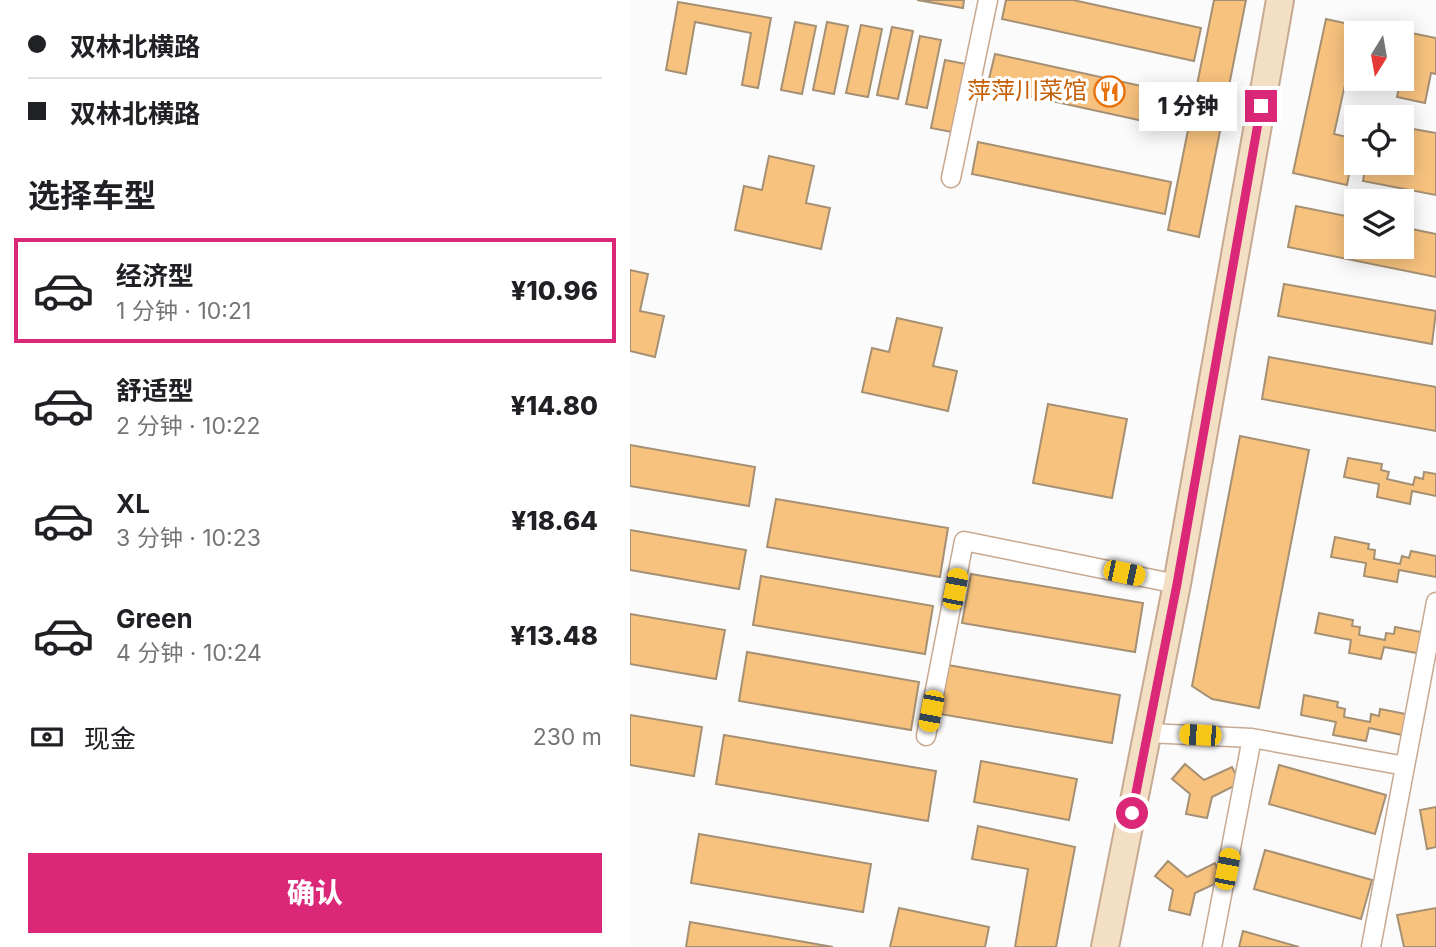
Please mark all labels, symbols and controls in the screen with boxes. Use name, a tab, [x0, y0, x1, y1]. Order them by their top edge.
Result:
north arrow	[1344, 21, 1414, 91]
map controls	[1344, 21, 1414, 259]
text: 双林北横路	[70, 31, 200, 62]
restaurant icon: 萍萍川菜馆	[1093, 74, 1127, 108]
place label: 萍萍川菜馆	[967, 76, 1087, 105]
callout: 1 分钟	[1138, 82, 1236, 130]
route end	[1245, 90, 1277, 122]
text: 1 分钟	[1157, 92, 1219, 120]
text: 双林北横路	[70, 98, 200, 129]
button: locate	[1344, 105, 1414, 175]
text: 选择车型	[28, 176, 156, 215]
button: layers	[1344, 189, 1414, 259]
icon: car	[32, 259, 95, 322]
text: 经济型	[116, 260, 194, 291]
text: ¥10.96	[511, 275, 598, 306]
text: 1 分钟 · 10:21	[116, 297, 251, 325]
icon: car	[32, 374, 95, 437]
text: 舒适型	[116, 375, 194, 406]
text: ¥14.80	[511, 390, 598, 421]
text: 2 分钟 · 10:22	[116, 412, 261, 440]
text: XL	[116, 488, 150, 519]
icon: car	[32, 489, 95, 552]
text: ¥18.64	[511, 505, 598, 536]
text: 3 分钟 · 10:23	[116, 524, 261, 552]
car	[1102, 558, 1147, 588]
car	[941, 566, 970, 612]
text: Green	[116, 603, 193, 634]
icon: car	[32, 604, 95, 667]
text: ¥13.48	[511, 620, 598, 651]
text: 4 分钟 · 10:24	[116, 639, 262, 667]
car	[917, 688, 946, 734]
icon: cash	[28, 718, 66, 756]
text: 现金	[84, 723, 136, 754]
text: 230 m	[533, 723, 602, 751]
car	[1179, 723, 1222, 747]
route start	[1116, 797, 1148, 829]
car	[1213, 846, 1242, 892]
button: 确认	[28, 853, 602, 933]

